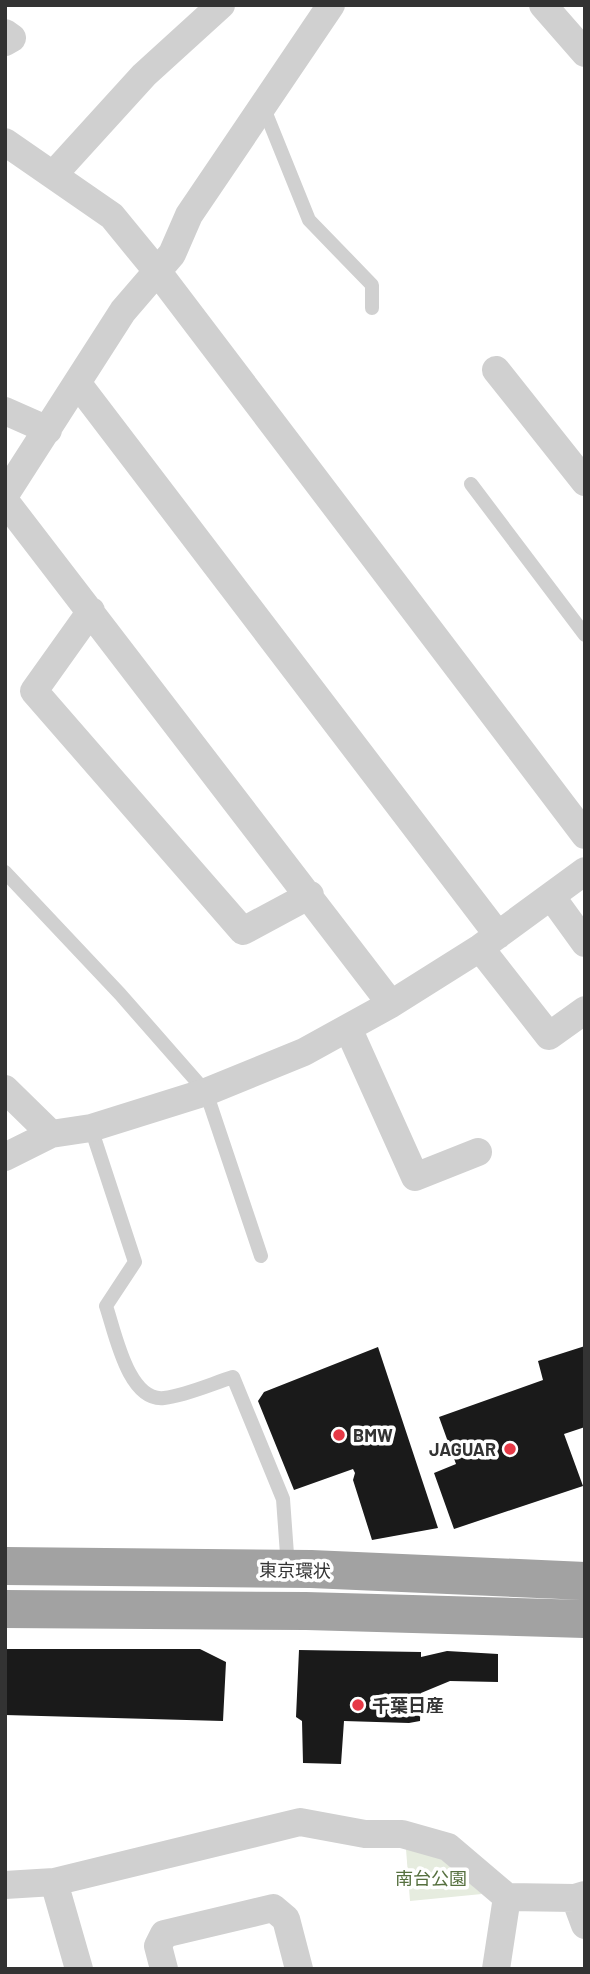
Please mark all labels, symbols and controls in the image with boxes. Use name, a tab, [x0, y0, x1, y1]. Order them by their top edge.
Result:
place label: BMW	[353, 1424, 393, 1446]
marker: BMW	[331, 1427, 347, 1443]
place label: JAGUAR	[429, 1438, 496, 1460]
marker: JAGUAR	[502, 1441, 518, 1457]
street label: 東京環状	[259, 1558, 331, 1582]
place label: 千葉日産	[372, 1694, 444, 1716]
marker: 千葉日産	[350, 1697, 366, 1713]
park label: 南台公園	[395, 1867, 467, 1889]

